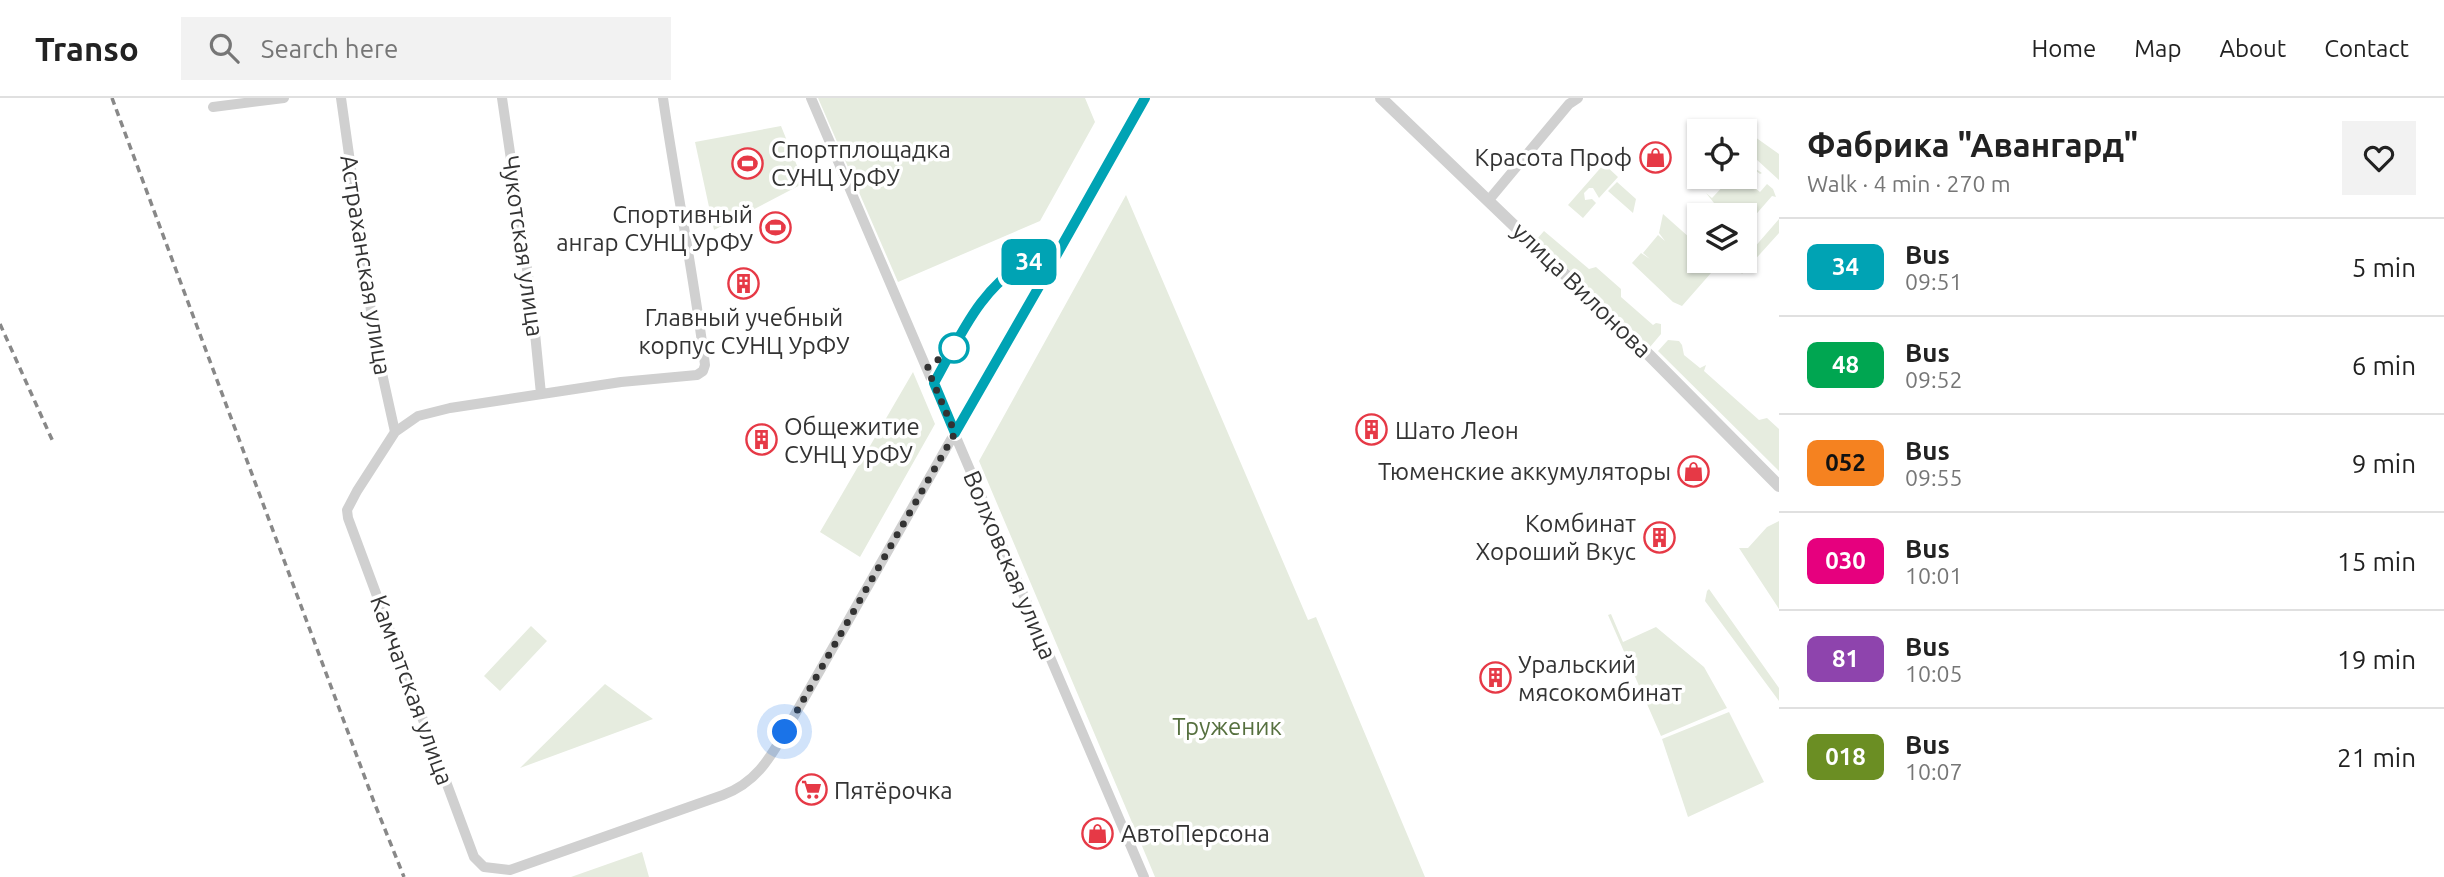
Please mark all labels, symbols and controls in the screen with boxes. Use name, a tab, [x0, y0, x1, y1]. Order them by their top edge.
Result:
search box	[181, 17, 671, 80]
icon: search	[205, 29, 243, 67]
text: Transo	[35, 30, 139, 67]
text: Search here	[261, 34, 398, 63]
text: Home	[2031, 35, 2096, 62]
text: Map	[2134, 35, 2181, 62]
text: About	[2219, 35, 2286, 62]
text: Contact	[2324, 35, 2409, 62]
map controls	[1687, 119, 1757, 273]
button: locate	[1687, 119, 1757, 189]
button: heart	[2342, 121, 2416, 195]
text: Фабрика "Авангард"	[1807, 126, 2138, 163]
place label: Спортплощадка СУНЦ УрФУ	[771, 136, 951, 191]
shop icon: Красота Проф	[1638, 140, 1672, 174]
place label: Красота Проф	[1475, 144, 1632, 171]
sports icon: Спортплощадка СУНЦ УрФУ	[731, 146, 765, 180]
street label: Астраханская улица	[335, 153, 397, 377]
street label: Чукотская улица	[497, 154, 549, 338]
text: Walk · 4 min · 270 m	[1807, 171, 2011, 196]
place label: Спортивный ангар СУНЦ УрФУ	[556, 201, 753, 256]
button: layers	[1687, 203, 1757, 273]
sports icon: Спортивный ангар СУНЦ УрФУ	[759, 211, 793, 245]
street label: улица Вилонова	[1507, 217, 1657, 363]
line badge: 34	[998, 239, 1060, 285]
text: Bus	[1905, 240, 1950, 269]
text: 34	[1015, 248, 1043, 275]
text: 34	[1832, 253, 1859, 280]
text: 5 min	[2352, 253, 2416, 282]
building icon: Главный учебный корпус СУНЦ УрФУ	[727, 266, 761, 300]
text: 09:51	[1905, 269, 1963, 294]
place label: Главный учебный корпус СУНЦ УрФУ	[639, 304, 850, 359]
unlabelled marker	[939, 333, 969, 363]
text: Bus	[1905, 338, 1950, 367]
text: 48	[1832, 351, 1859, 378]
text: 6 min	[2352, 351, 2416, 380]
text: 09:52	[1905, 367, 1963, 392]
place label: Общежитие СУНЦ УрФУ	[784, 413, 920, 468]
building icon: Шато Леон	[1355, 413, 1389, 447]
place label: Шато Леон	[1395, 417, 1519, 444]
building icon: Общежитие СУНЦ УрФУ	[744, 423, 778, 457]
text: Bus	[1905, 436, 1950, 465]
text: 052	[1825, 449, 1866, 476]
text: 9 min	[2352, 449, 2416, 478]
shop icon: Тюменские аккумуляторы	[1677, 454, 1711, 488]
place label: Тюменские аккумуляторы	[1378, 458, 1671, 485]
text: 09:55	[1905, 465, 1963, 490]
street label: Волховская улица	[958, 467, 1062, 663]
place label: Комбинат Хороший Вкус	[1476, 510, 1636, 565]
building icon: Комбинат Хороший Вкус	[1642, 520, 1676, 554]
text: Bus	[1905, 534, 1950, 563]
text: 030	[1825, 547, 1866, 574]
text: 15 min	[2337, 547, 2416, 576]
text: 10:01	[1905, 563, 1963, 588]
street label: Камчатская улица	[365, 591, 459, 789]
text: Bus	[1905, 632, 1950, 661]
text: 81	[1832, 645, 1859, 672]
text: 19 min	[2337, 645, 2416, 674]
place label: Уральский мясокомбинат	[1518, 651, 1682, 706]
building icon: Уральский мясокомбинат	[1478, 661, 1512, 695]
text: 10:05	[1905, 661, 1963, 686]
park label: Труженик	[1172, 713, 1282, 740]
your location	[767, 714, 802, 749]
text: Bus	[1905, 730, 1950, 759]
text: 018	[1825, 743, 1866, 770]
text: 21 min	[2337, 743, 2416, 772]
text: 10:07	[1905, 759, 1963, 784]
supermarket icon: Пятёрочка	[794, 773, 828, 807]
place label: Пятёрочка	[834, 777, 953, 804]
shop icon: АвтоПерсона	[1081, 816, 1115, 850]
place label: АвтоПерсона	[1121, 820, 1270, 847]

